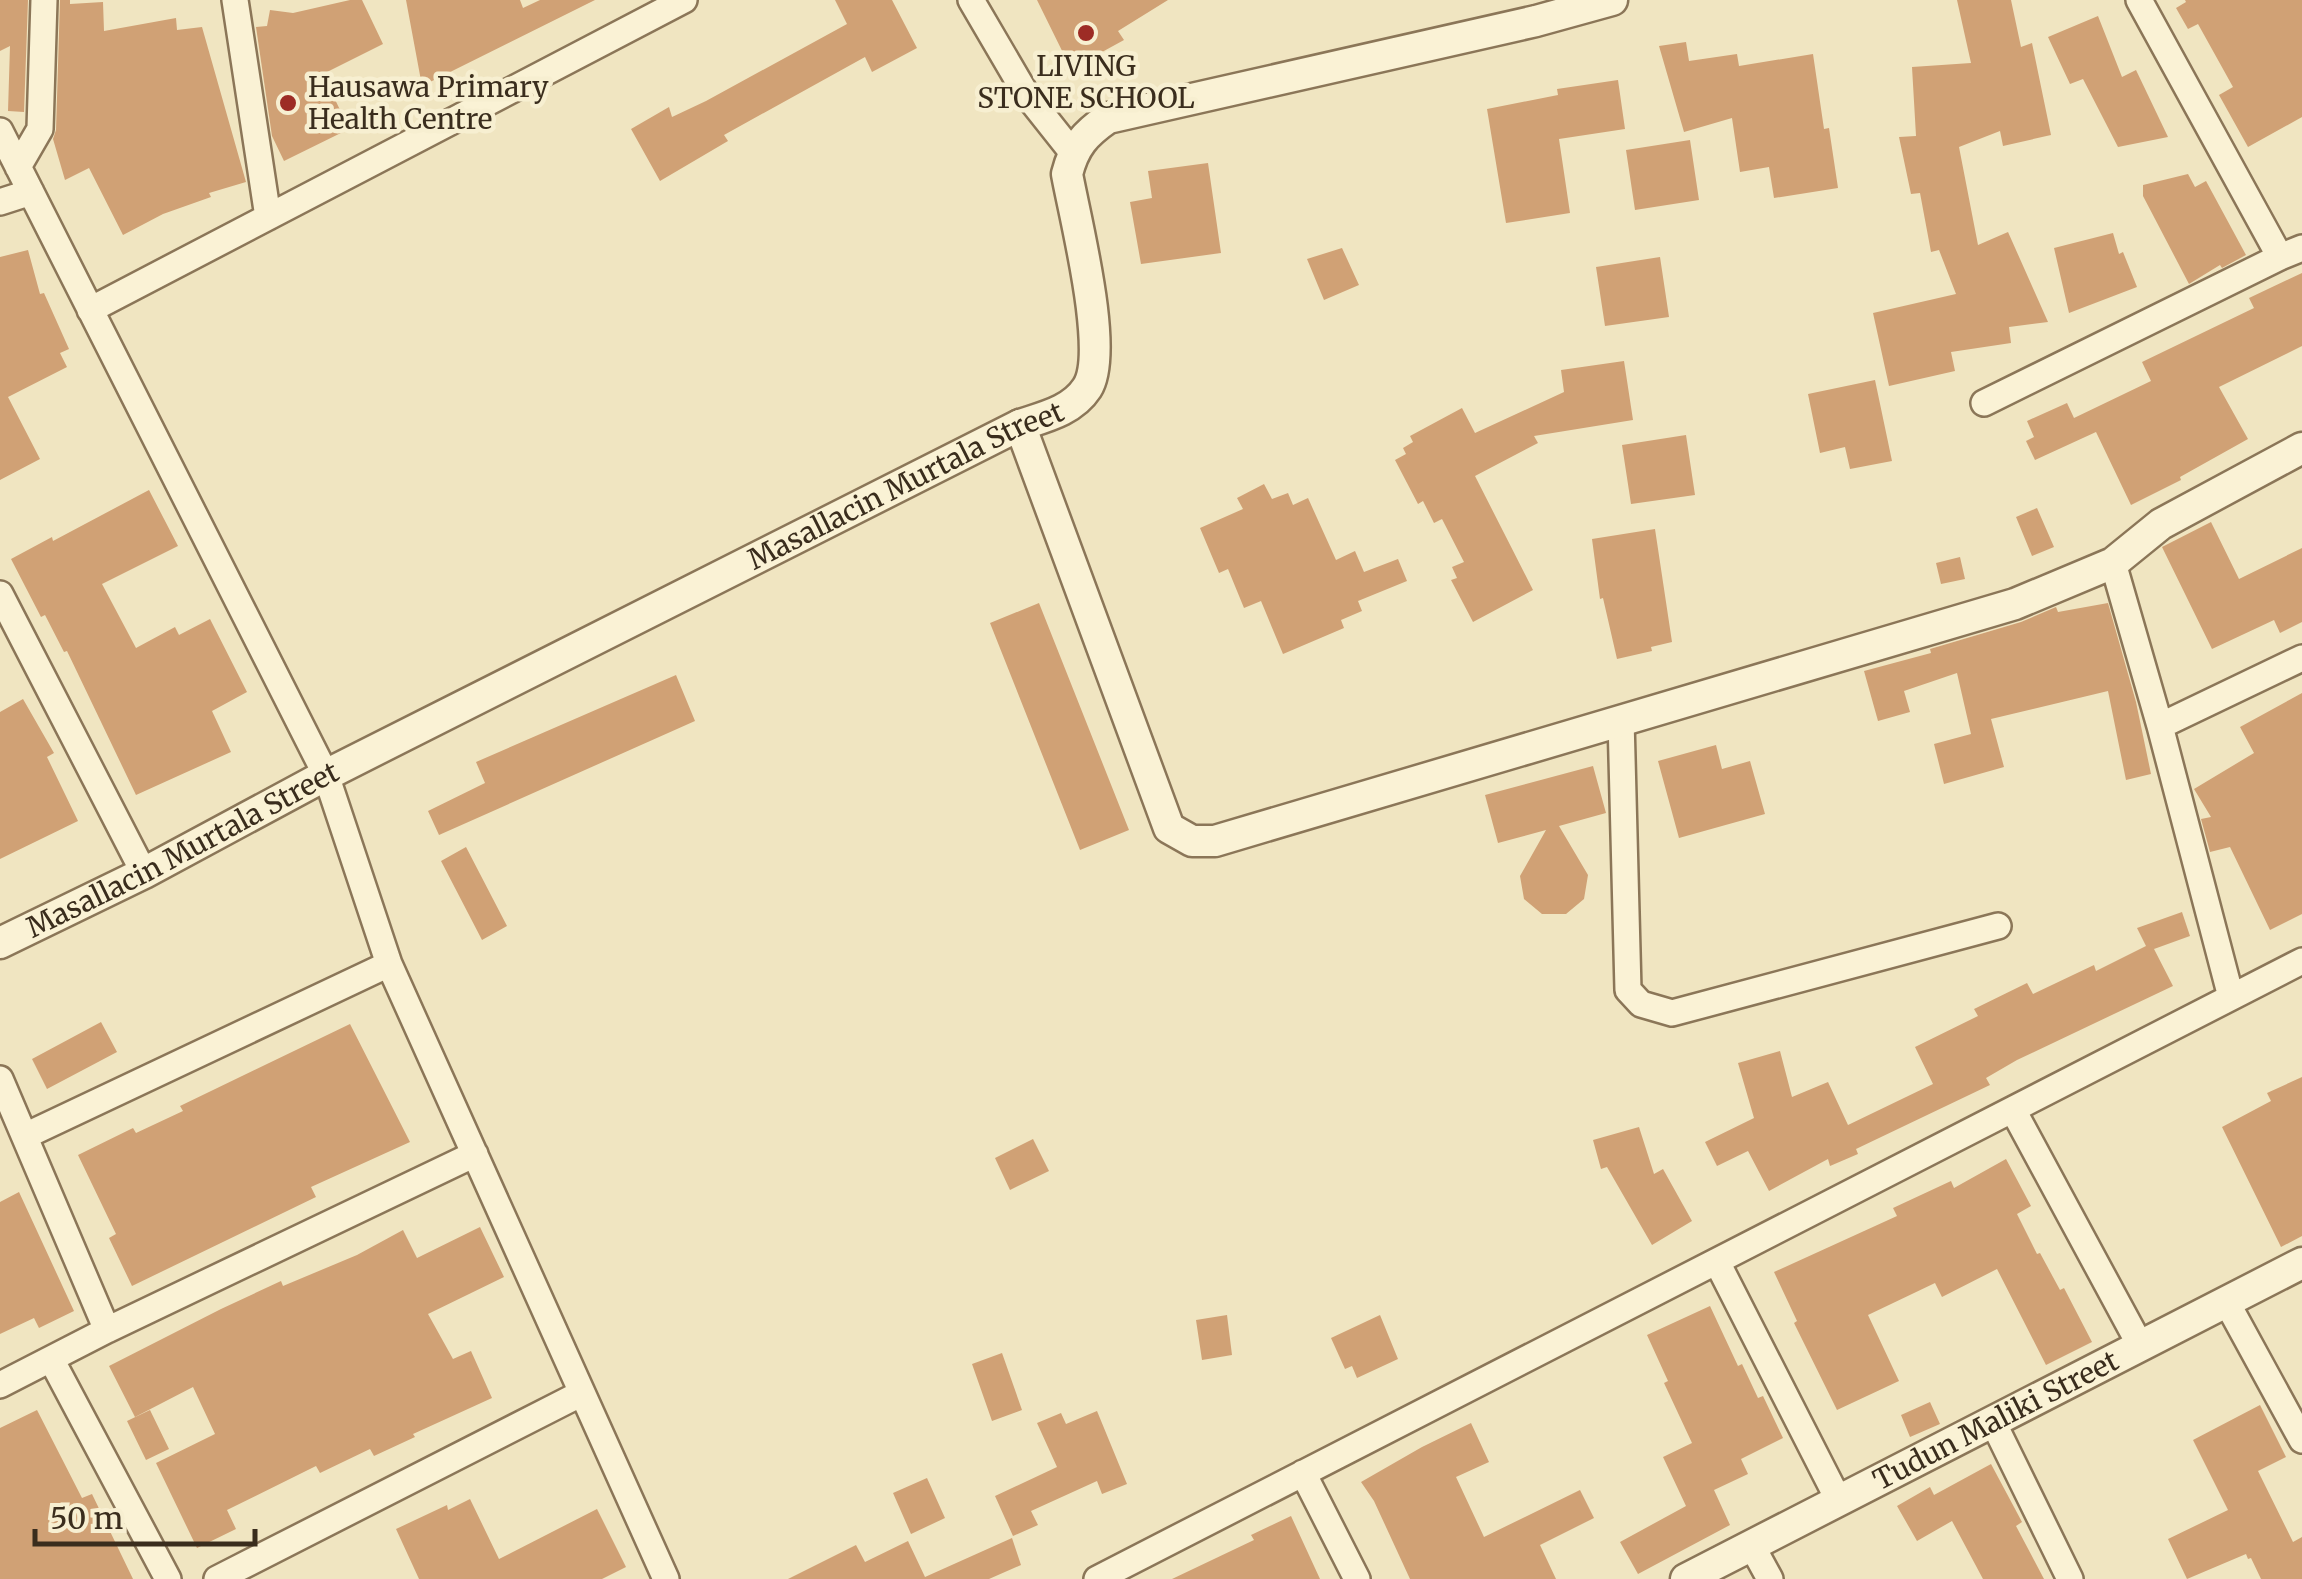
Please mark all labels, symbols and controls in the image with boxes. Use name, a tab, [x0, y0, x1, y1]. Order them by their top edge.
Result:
marker: LIVING STONE SCHOOL	[1075, 22, 1097, 44]
place label: LIVING STONE SCHOOL	[977, 48, 1195, 116]
place label: Hausawa Primary Health Centre	[308, 69, 549, 137]
marker: Hausawa Primary Health Centre	[277, 92, 299, 114]
street label: Masallacin Murtala Street	[742, 393, 1069, 577]
street label: Masallacin Murtala Street	[20, 754, 345, 945]
street label: Tudun Maliki Street	[1867, 1342, 2124, 1498]
scale bar	[35, 1484, 255, 1546]
text: 50 m	[50, 1499, 123, 1537]

